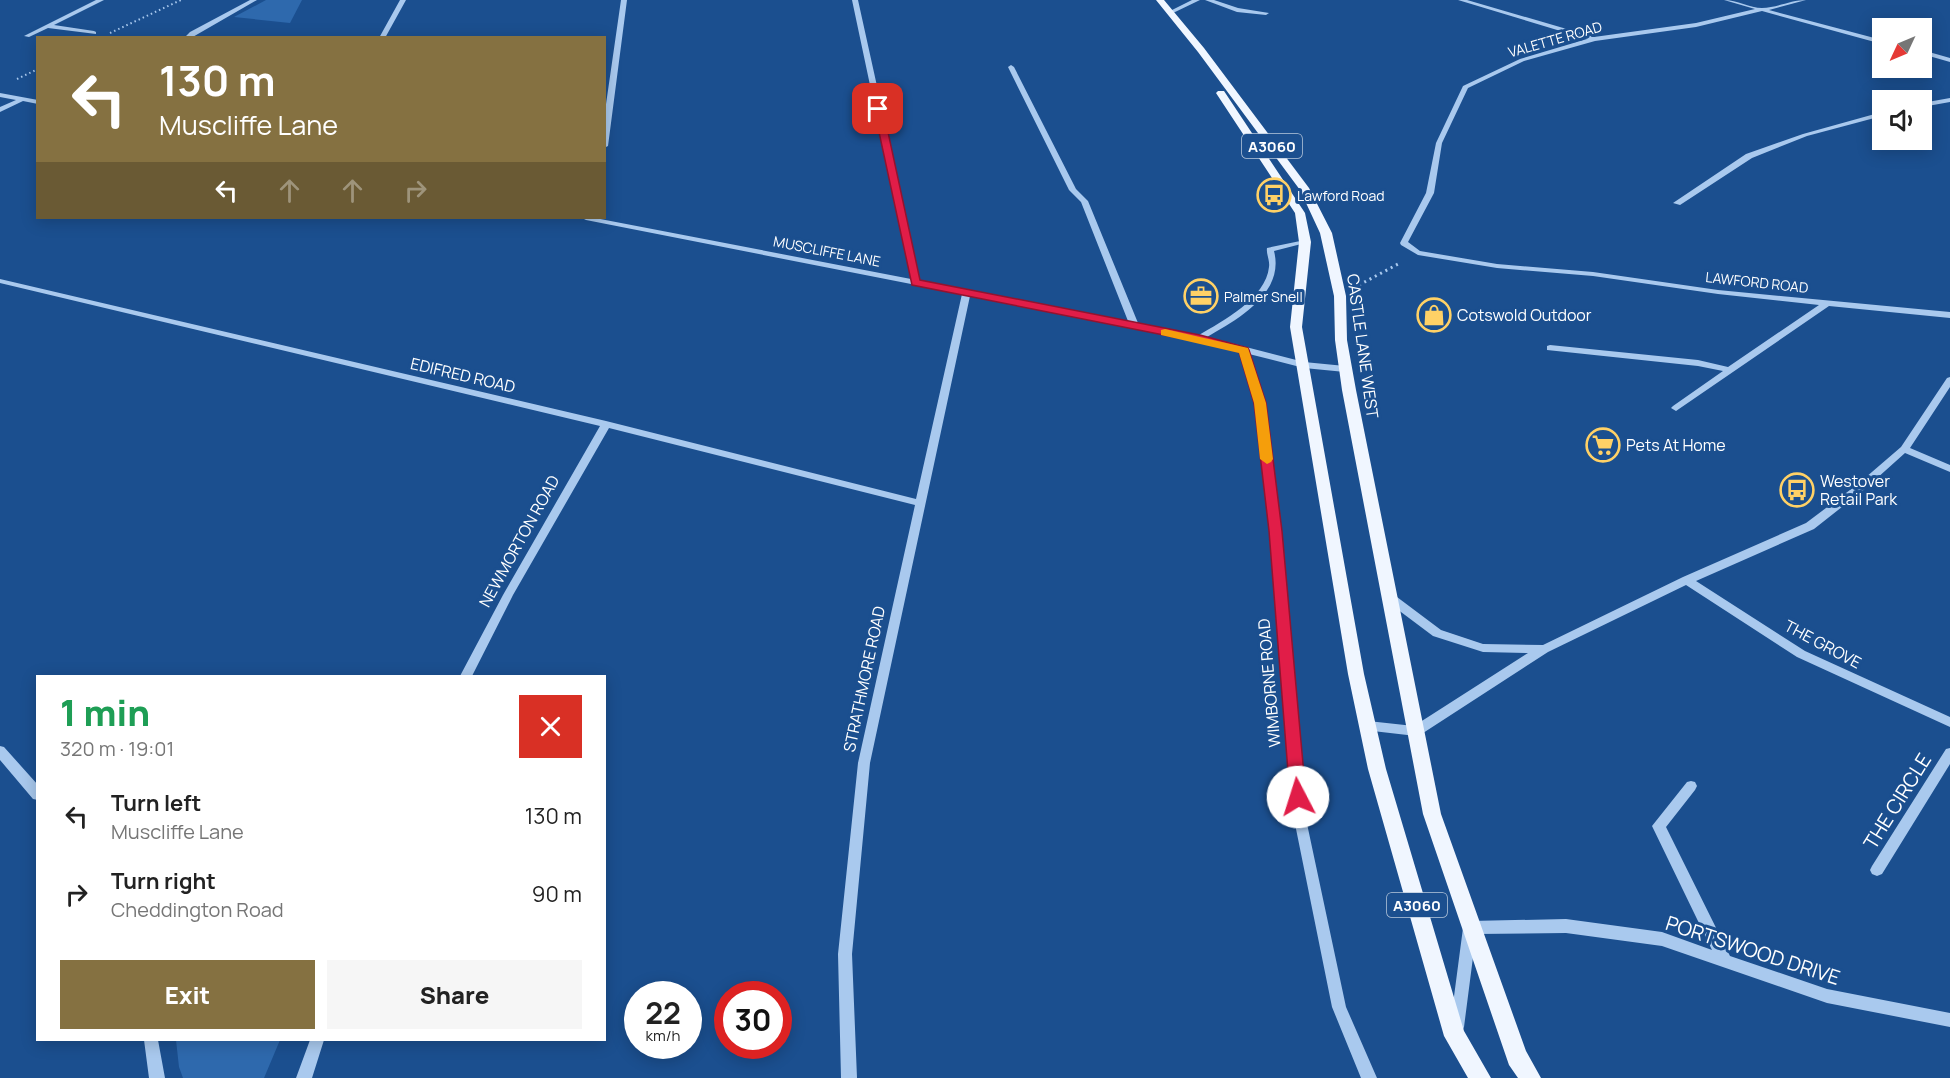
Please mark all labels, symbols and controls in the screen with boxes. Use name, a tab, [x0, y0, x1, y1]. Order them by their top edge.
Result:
street label: VALETTE ROAD	[1506, 17, 1604, 61]
north arrow	[1872, 18, 1932, 78]
map controls	[1872, 18, 1932, 150]
text: 130 m	[159, 51, 276, 109]
icon: left	[60, 60, 138, 138]
pin	[852, 83, 903, 134]
button: sound	[1872, 90, 1932, 150]
icon: arrive	[861, 92, 894, 125]
text: Muscliffe Lane	[159, 106, 338, 143]
road number: A3060	[1242, 134, 1302, 158]
icon: left	[210, 174, 243, 207]
icon: ahead	[273, 174, 306, 207]
icon: ahead	[336, 174, 369, 207]
icon: right	[399, 174, 432, 207]
bus stop icon: Lawford Road	[1256, 177, 1292, 213]
place label: Lawford Road	[1297, 186, 1385, 205]
street label: MUSCLIFFE LANE	[772, 231, 882, 271]
street label: LAWFORD ROAD	[1705, 267, 1809, 297]
street label: CASTLE LANE WEST	[1342, 272, 1384, 420]
office icon: Palmer Snell	[1183, 278, 1219, 314]
place label: Palmer Snell	[1224, 287, 1303, 306]
shop icon: Cotswold Outdoor	[1416, 297, 1452, 333]
place label: Cotswold Outdoor	[1457, 304, 1592, 326]
street label: EDIFRED ROAD	[408, 352, 518, 398]
supermarket icon: Pets At Home	[1585, 427, 1621, 463]
place label: Pets At Home	[1626, 434, 1726, 456]
place label: Westover Retail Park	[1820, 470, 1898, 510]
street label: NEWMORTON ROAD	[474, 471, 565, 611]
bus stop icon: Westover Retail Park	[1779, 472, 1815, 508]
street label: STRATHMORE ROAD	[838, 604, 890, 754]
street label: THE GROVE	[1781, 615, 1865, 673]
street label: WIMBORNE ROAD	[1252, 617, 1286, 748]
text: 1 min	[60, 688, 150, 737]
button: close	[519, 695, 582, 758]
text: 320 m · 19:01	[60, 735, 174, 762]
street label: THE CIRCLE	[1857, 748, 1937, 854]
position arrow	[1266, 765, 1330, 829]
text: Turn left	[111, 788, 201, 818]
icon: left	[60, 800, 93, 833]
text: 130 m	[525, 801, 582, 831]
text: Muscliffe Lane	[111, 818, 244, 845]
text: Turn right	[111, 866, 216, 896]
icon: right	[60, 878, 93, 911]
text: 90 m	[532, 879, 582, 909]
road number: A3060	[1387, 893, 1447, 917]
text: Cheddington Road	[111, 896, 284, 923]
street label: PORTSWOOD DRIVE	[1662, 909, 1844, 991]
button: Exit	[60, 960, 315, 1029]
button: Share	[327, 960, 582, 1029]
speed limit sign: 30	[714, 981, 792, 1059]
text: 22	[645, 992, 681, 1033]
text: km/h	[646, 1025, 680, 1046]

